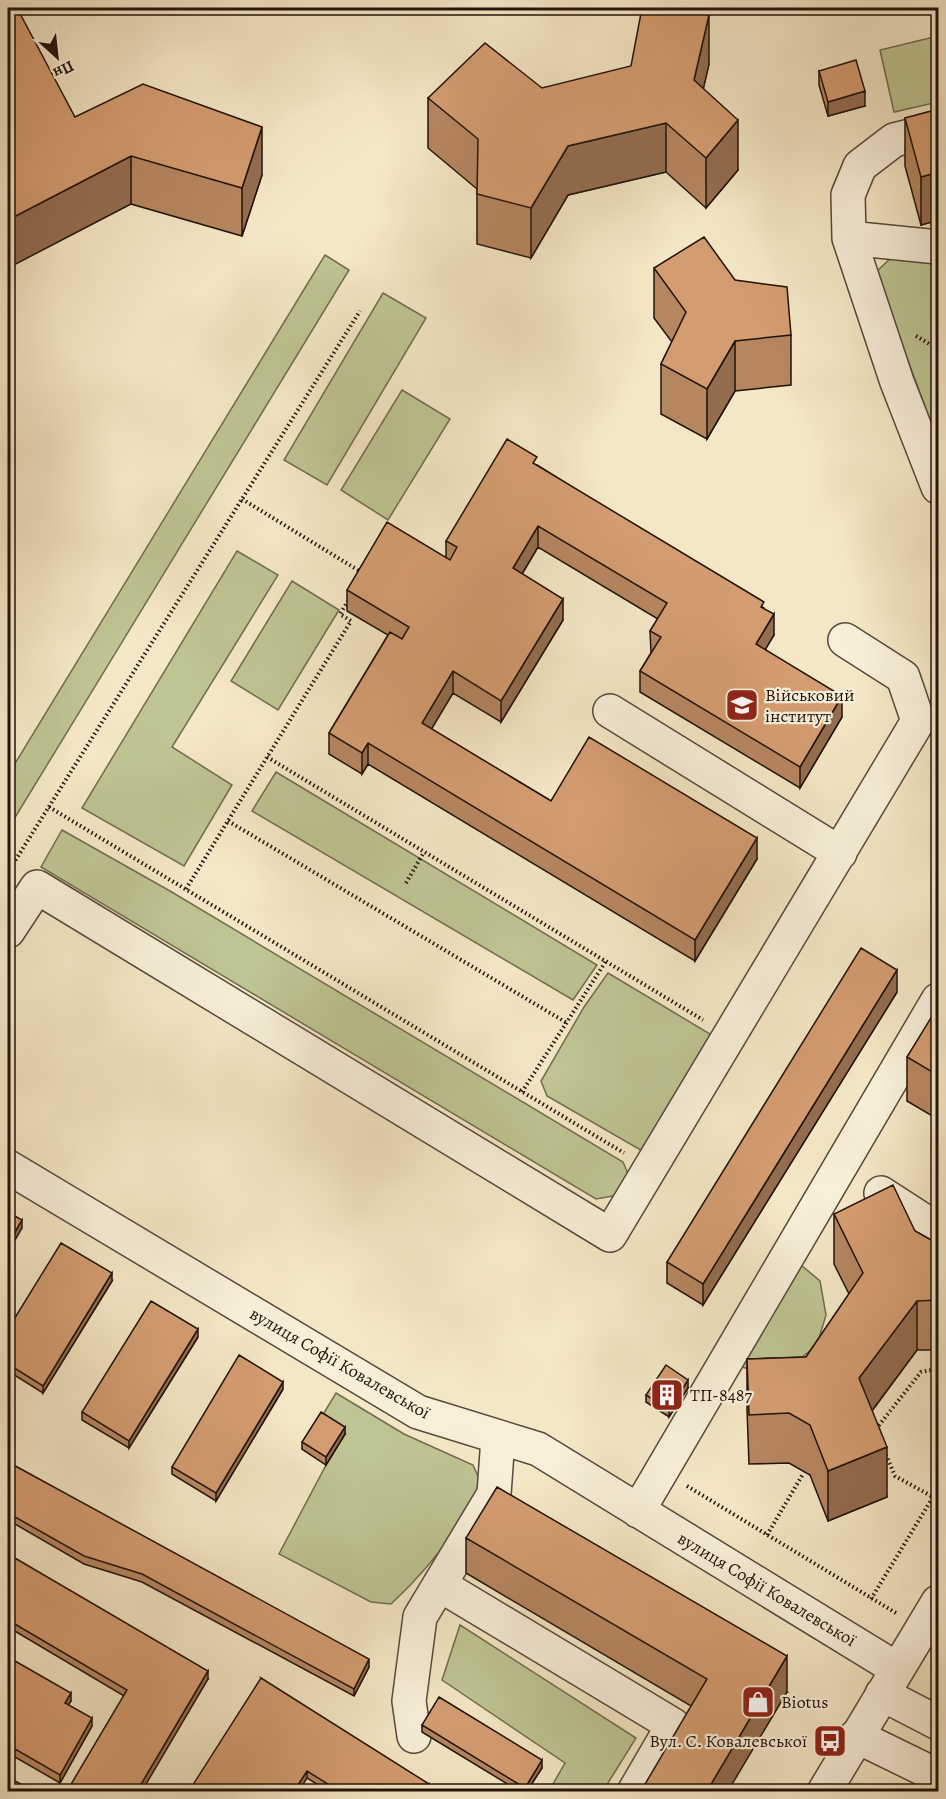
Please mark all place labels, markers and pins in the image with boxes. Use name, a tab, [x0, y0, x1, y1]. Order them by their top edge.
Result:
place label: Військовий інститут	[765, 683, 855, 728]
school or university icon: Військовий інститут	[724, 687, 760, 723]
building icon: ТП-8487	[649, 1377, 685, 1413]
place label: ТП-8487	[690, 1383, 753, 1407]
shop icon: Biotus	[740, 1684, 776, 1720]
place label: Biotus	[781, 1690, 829, 1714]
bus stop icon: Вул. С. Ковалевської	[812, 1723, 848, 1759]
place label: Вул. С. Ковалевської	[649, 1729, 807, 1753]

